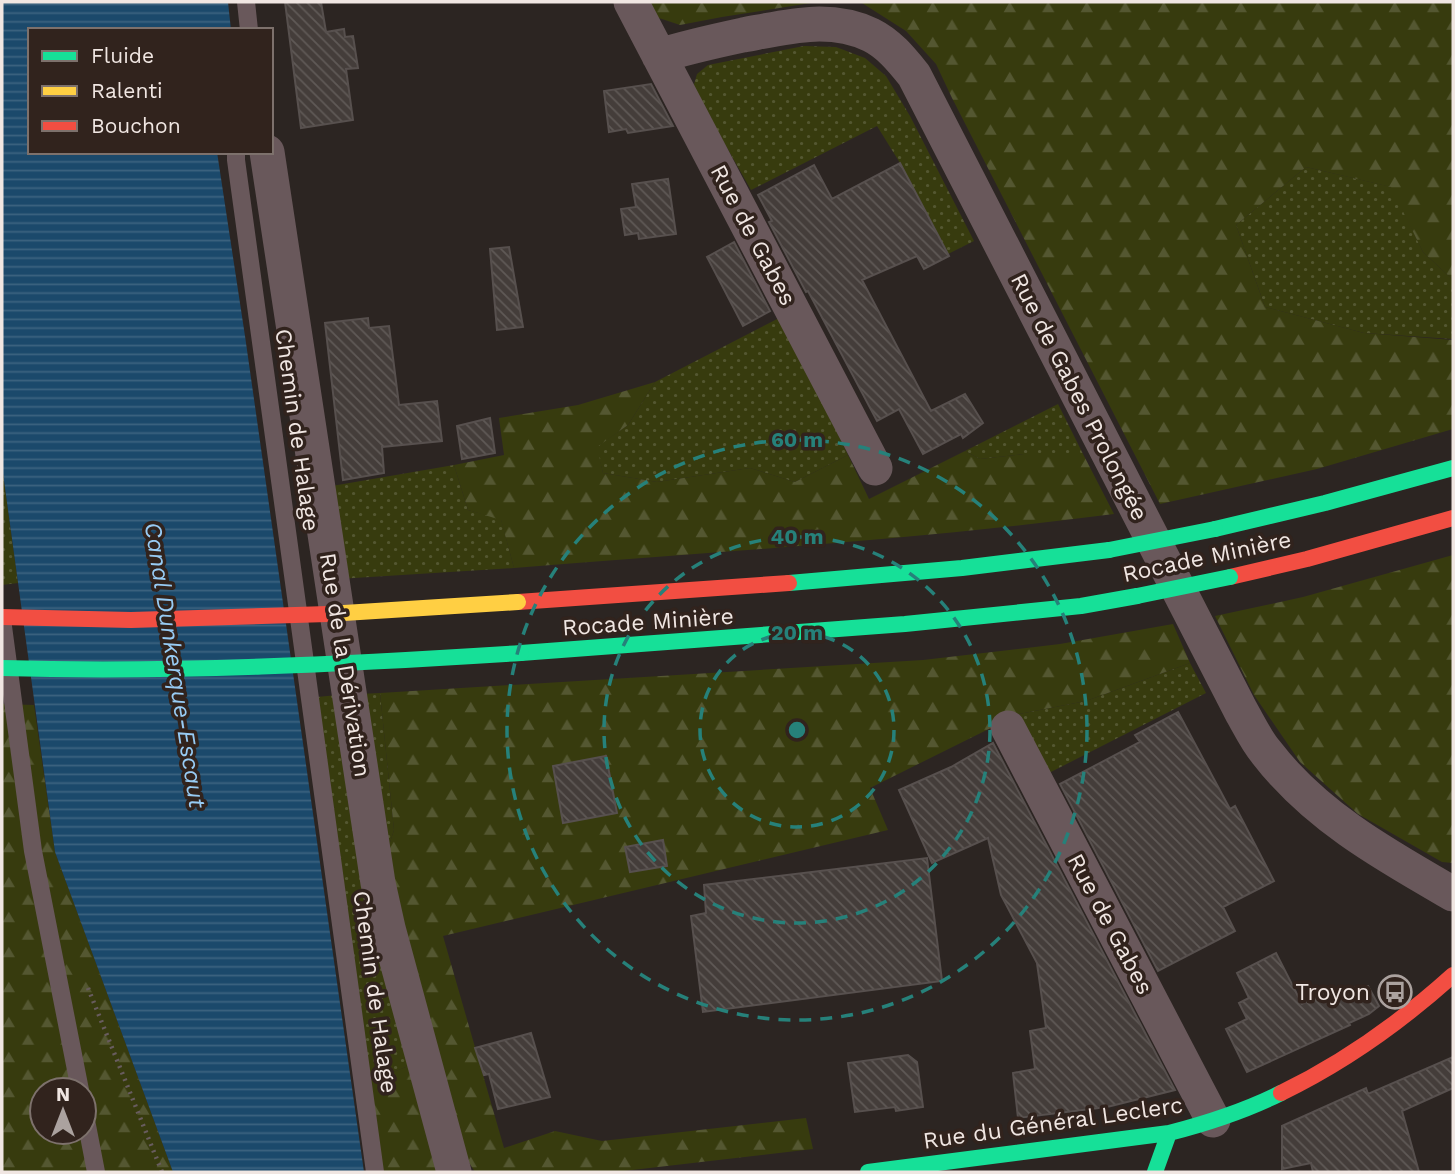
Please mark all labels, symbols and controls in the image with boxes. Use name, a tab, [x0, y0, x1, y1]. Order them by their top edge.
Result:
legend	[28, 28, 273, 154]
text: Fluide	[91, 43, 154, 68]
text: Ralenti	[91, 78, 163, 103]
text: Bouchon	[91, 113, 181, 138]
street label: Rue de Gabes	[705, 160, 801, 310]
street label: Rue de Gabes Prolongée	[1005, 269, 1153, 525]
street label: Chemin de Halage	[269, 327, 325, 533]
text: 60 m	[771, 427, 823, 452]
water label: Canal Dunkerque-Escaut	[139, 520, 212, 811]
text: 40 m	[771, 524, 823, 549]
street label: Rocade Minière	[1120, 526, 1294, 588]
street label: Rue de la Dérivation	[314, 551, 376, 779]
street label: Rocade Minière	[561, 603, 735, 641]
text: 20 m	[771, 620, 823, 645]
centre of rings	[785, 718, 809, 742]
street label: Rue de Gabes	[1062, 849, 1158, 999]
street label: Chemin de Halage	[347, 889, 403, 1095]
bus stop icon: Troyon	[1376, 973, 1414, 1011]
place label: Troyon	[1295, 979, 1370, 1006]
north arrow	[28, 1076, 98, 1146]
text: N	[56, 1083, 70, 1106]
street label: Rue du Général Leclerc	[921, 1091, 1185, 1155]

